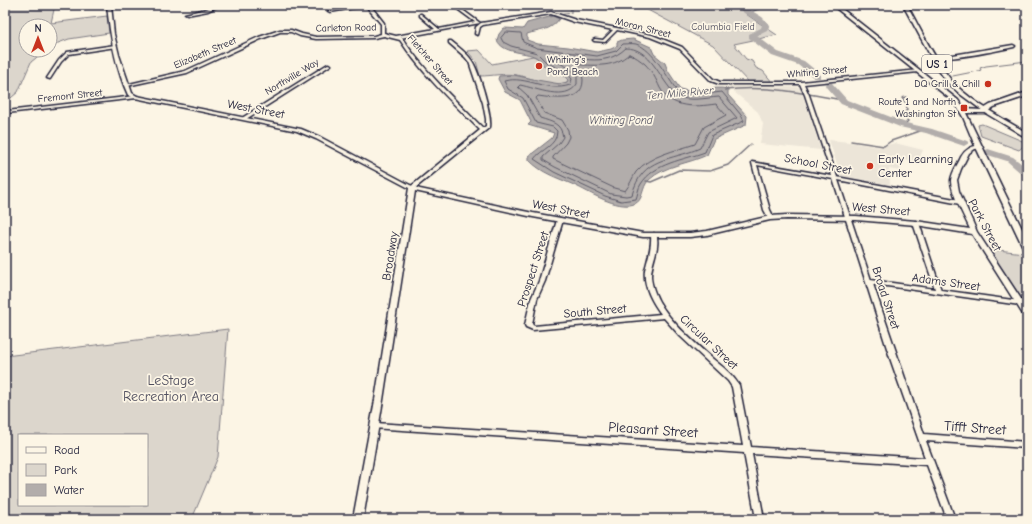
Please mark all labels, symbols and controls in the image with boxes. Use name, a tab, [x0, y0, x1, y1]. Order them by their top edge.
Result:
street label: Moran Street	[614, 15, 673, 41]
north arrow	[18, 18, 58, 58]
street label: Carleton Road	[316, 21, 376, 35]
park label: Columbia Field	[691, 21, 755, 33]
text: N	[34, 22, 42, 35]
street label: Fletcher Street	[405, 32, 456, 89]
street label: Elizabeth Street	[172, 34, 239, 72]
place label: Whiting's Pond Beach	[547, 54, 598, 78]
road number: US 1	[922, 55, 952, 73]
street label: Northville Way	[263, 56, 322, 98]
marker: Whiting's Pond Beach	[534, 61, 544, 71]
street label: Whiting Street	[786, 63, 849, 81]
place label: DQ Grill & Chill	[914, 78, 980, 90]
marker: DQ Grill & Chill	[983, 79, 993, 89]
water label: Ten Mile River	[646, 84, 715, 102]
street label: Fremont Street	[37, 87, 104, 105]
place label: Route 1 and North Washington St	[878, 96, 957, 120]
street label: West Street	[226, 97, 286, 122]
marker: Route 1 and North Washington St	[959, 103, 969, 113]
water label: Whiting Pond	[589, 114, 654, 127]
street label: School Street	[783, 151, 853, 177]
place label: Early Learning Center	[878, 152, 953, 180]
marker: Early Learning Center	[865, 161, 875, 171]
street label: West Street	[531, 197, 591, 222]
street label: Park Street	[965, 197, 1005, 254]
street label: West Street	[851, 199, 911, 219]
street label: Prospect Street	[514, 229, 552, 308]
street label: Broadway	[379, 230, 401, 282]
street label: Broad Street	[869, 265, 903, 332]
street label: Adams Street	[911, 270, 981, 294]
street label: South Street	[563, 301, 628, 321]
street label: Circular Street	[677, 312, 741, 373]
park label: LeStage Recreation Area	[123, 372, 219, 405]
street label: Tifft Street	[943, 417, 1008, 439]
street label: Pleasant Street	[608, 418, 699, 442]
legend	[18, 434, 148, 506]
text: Road	[54, 443, 80, 457]
text: Park	[54, 463, 77, 477]
text: Water	[54, 483, 84, 497]

